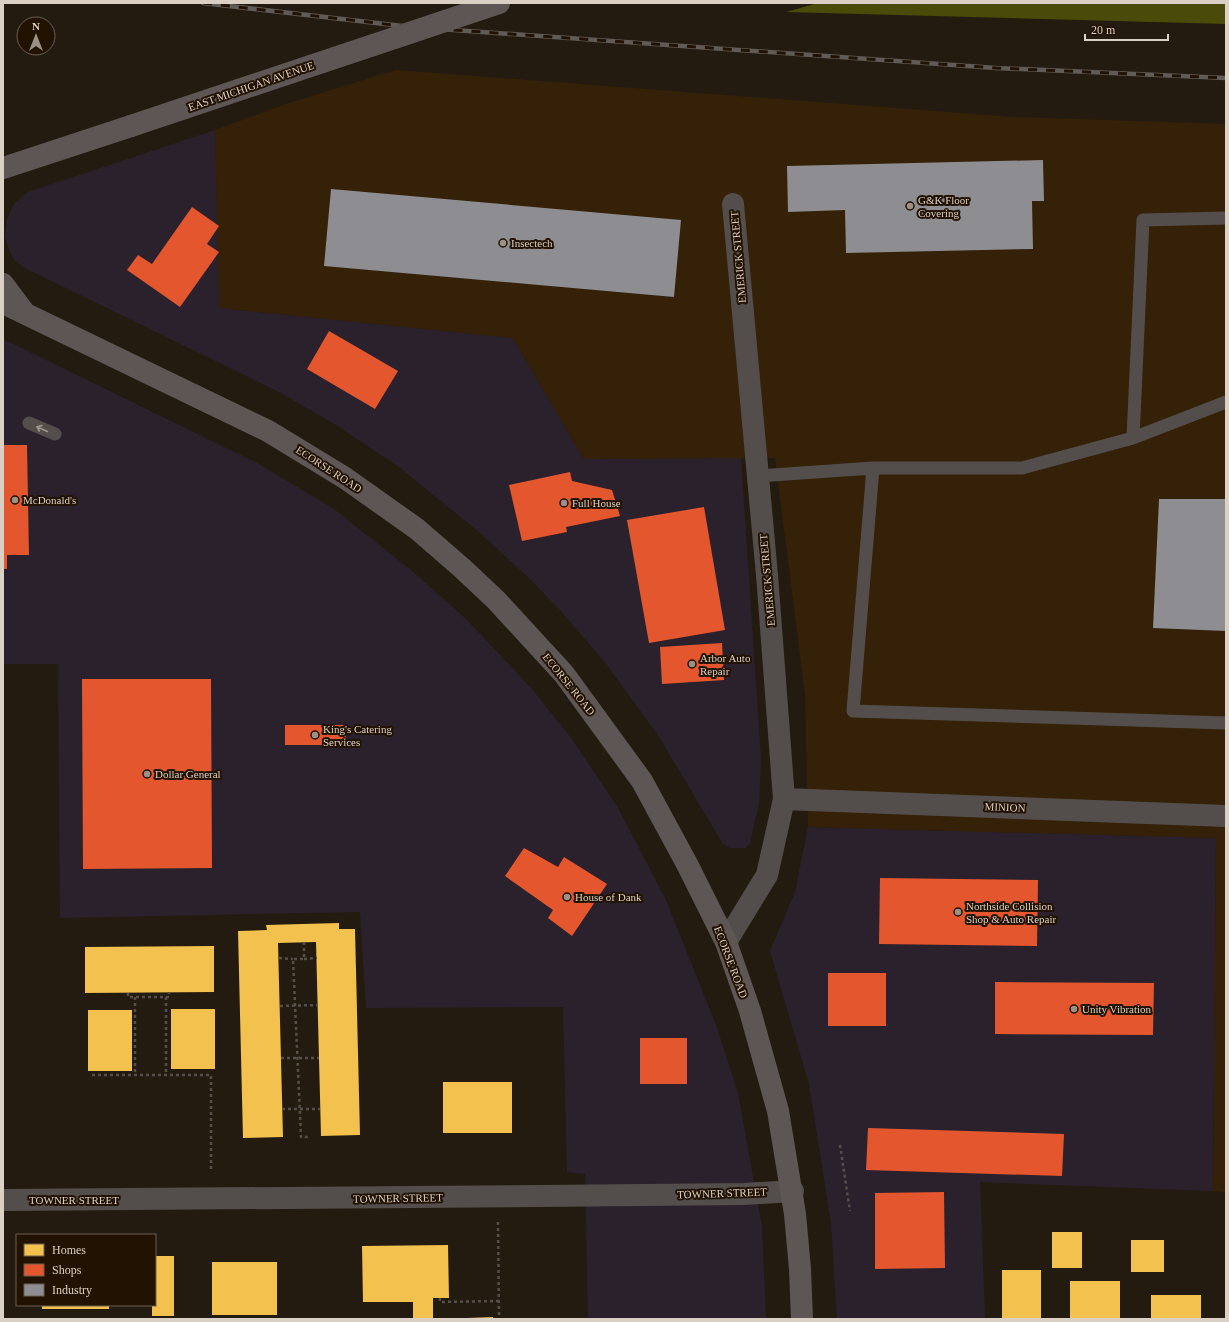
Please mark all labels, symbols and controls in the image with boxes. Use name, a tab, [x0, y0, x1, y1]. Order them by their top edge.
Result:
north arrow	[16, 16, 56, 56]
scale bar	[1085, 16, 1168, 42]
text: N	[32, 20, 40, 32]
text: 20 m	[1091, 23, 1116, 37]
street label: EAST MICHIGAN AVENUE	[187, 59, 316, 113]
place label: G&K Floor Covering	[918, 194, 969, 219]
marker: G&K Floor Covering	[905, 201, 915, 211]
street label: EMERICK STREET	[728, 210, 748, 304]
place label: Insectech	[511, 237, 553, 249]
marker: Insectech	[498, 238, 508, 248]
one-way arrow	[36, 424, 48, 432]
street label: ECORSE ROAD	[294, 443, 364, 495]
place label: McDonald's	[23, 494, 76, 506]
marker: McDonald's	[10, 495, 20, 505]
place label: Full House	[572, 497, 621, 509]
marker: Full House	[559, 498, 569, 508]
street label: EMERICK STREET	[757, 533, 777, 627]
street label: ECORSE ROAD	[540, 651, 598, 717]
place label: Arbor Auto Repair	[700, 652, 751, 677]
marker: Arbor Auto Repair	[687, 659, 697, 669]
place label: King's Catering Services	[323, 723, 392, 748]
marker: King's Catering Services	[310, 730, 320, 740]
place label: Dollar General	[155, 768, 221, 780]
marker: Dollar General	[142, 769, 152, 779]
street label: MINION	[984, 800, 1026, 814]
place label: House of Dank	[575, 891, 642, 903]
marker: House of Dank	[562, 892, 572, 902]
place label: Northside Collision Shop & Auto Repair	[966, 900, 1056, 925]
marker: Northside Collision Shop & Auto Repair	[953, 907, 963, 917]
street label: ECORSE ROAD	[712, 924, 750, 1000]
place label: Unity Vibration	[1082, 1003, 1152, 1015]
marker: Unity Vibration	[1069, 1004, 1079, 1014]
street label: TOWNER STREET	[677, 1185, 767, 1201]
street label: TOWNER STREET	[353, 1191, 443, 1205]
street label: TOWNER STREET	[29, 1194, 119, 1206]
legend	[16, 1234, 156, 1306]
text: Homes	[52, 1243, 86, 1257]
text: Shops	[52, 1263, 82, 1277]
text: Industry	[52, 1283, 92, 1297]

